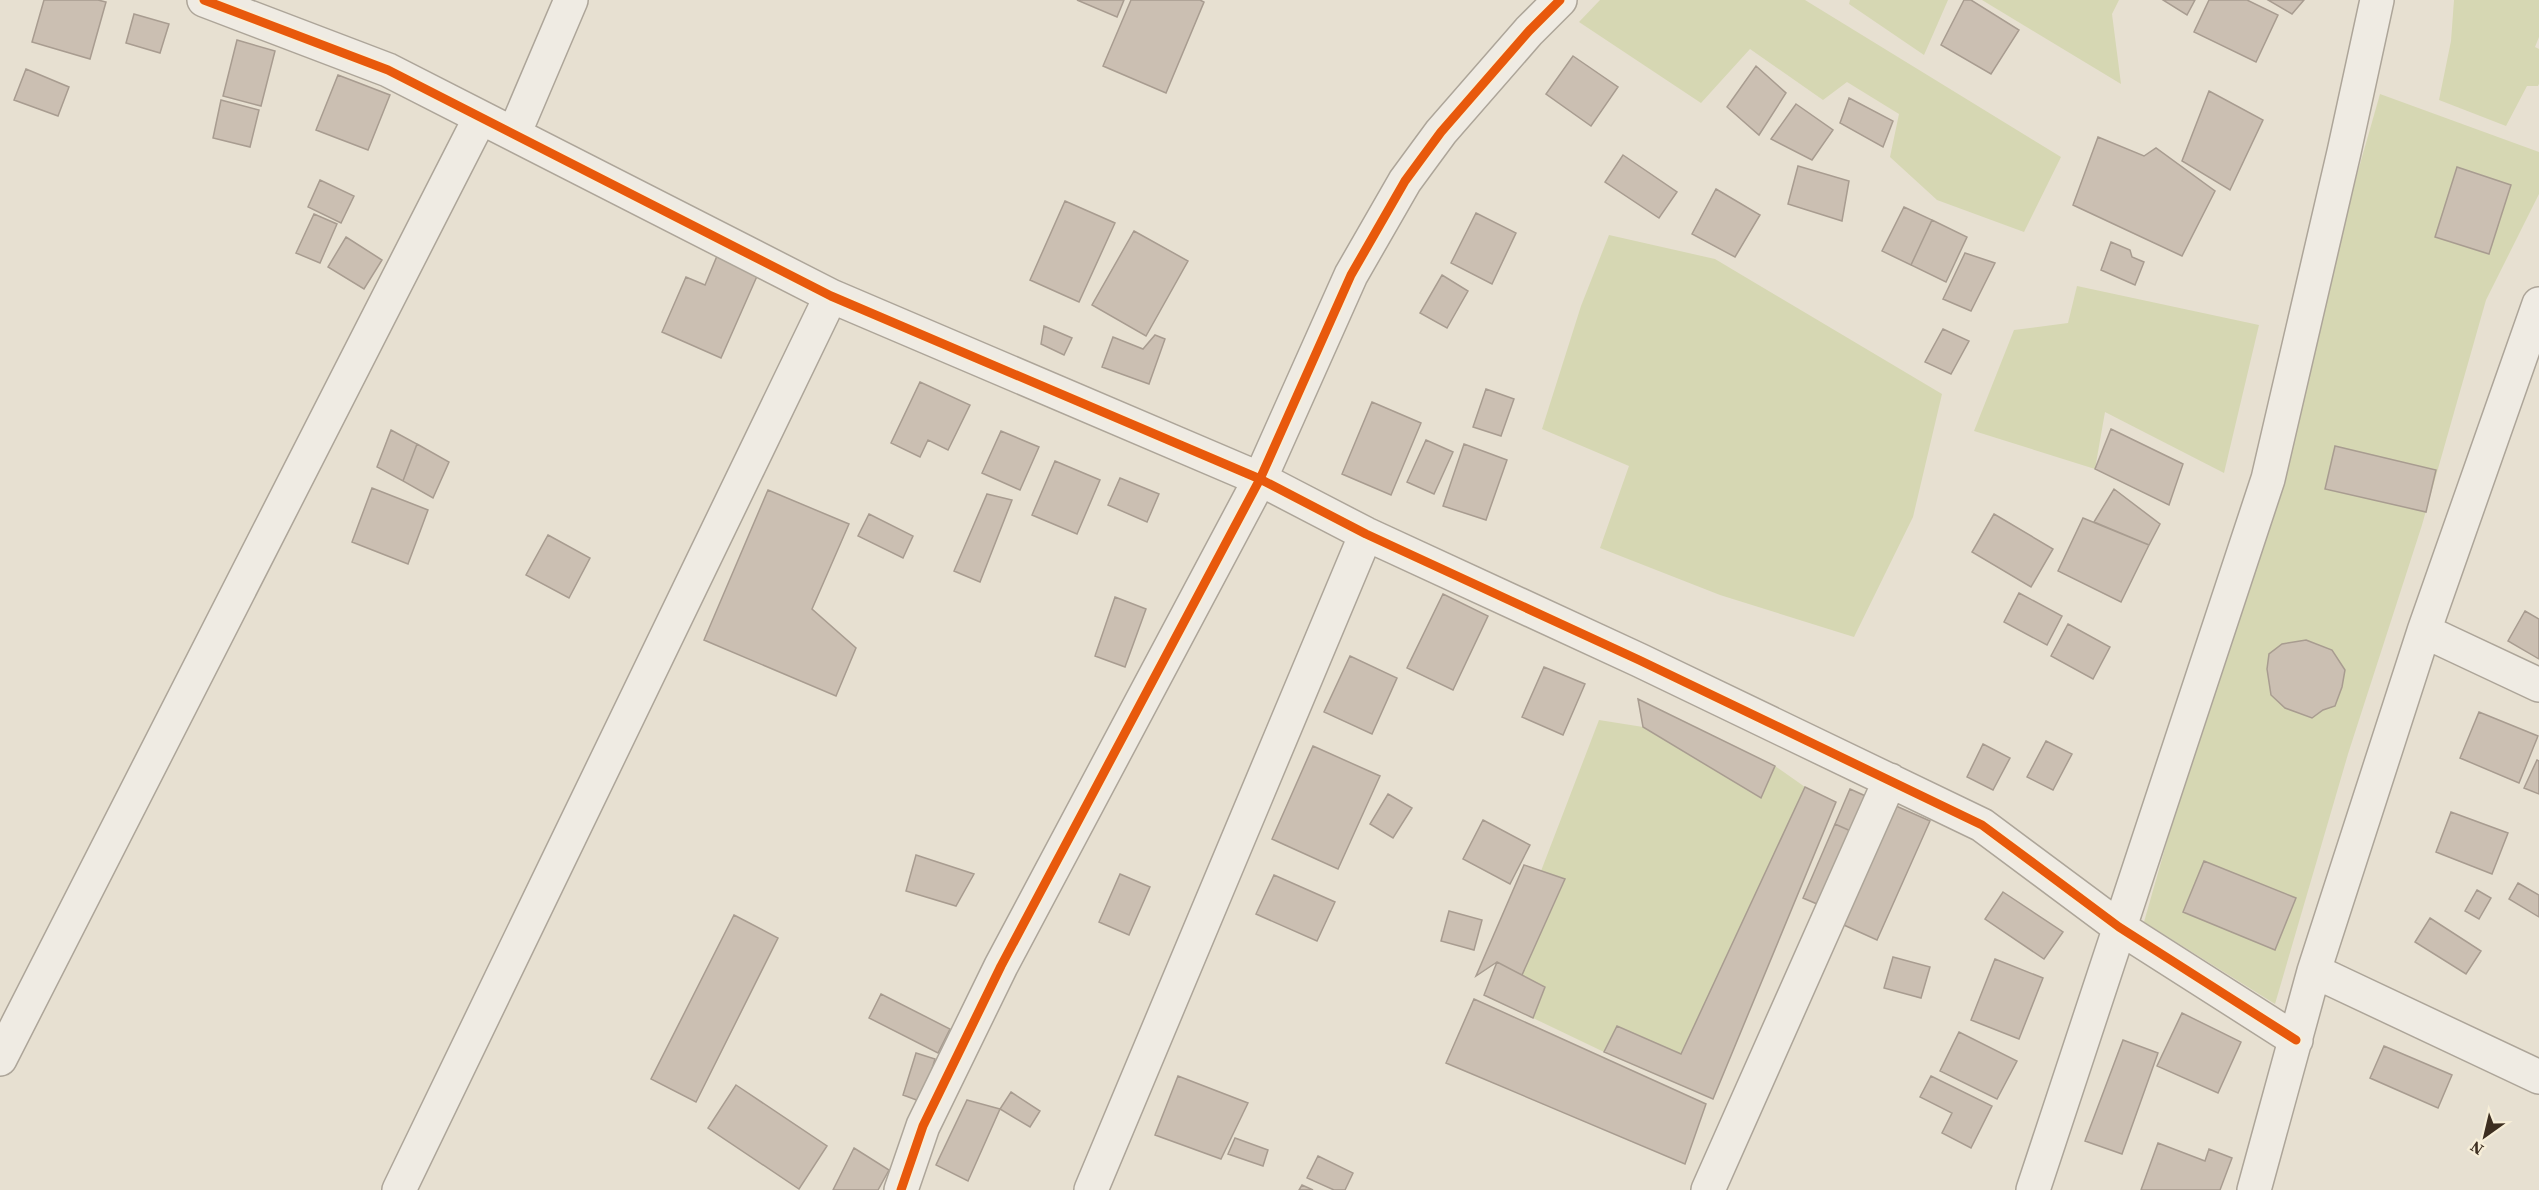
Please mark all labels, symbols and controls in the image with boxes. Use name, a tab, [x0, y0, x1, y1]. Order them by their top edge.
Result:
north arrow	[2455, 1106, 2515, 1166]
text: N	[2465, 1136, 2488, 1161]

